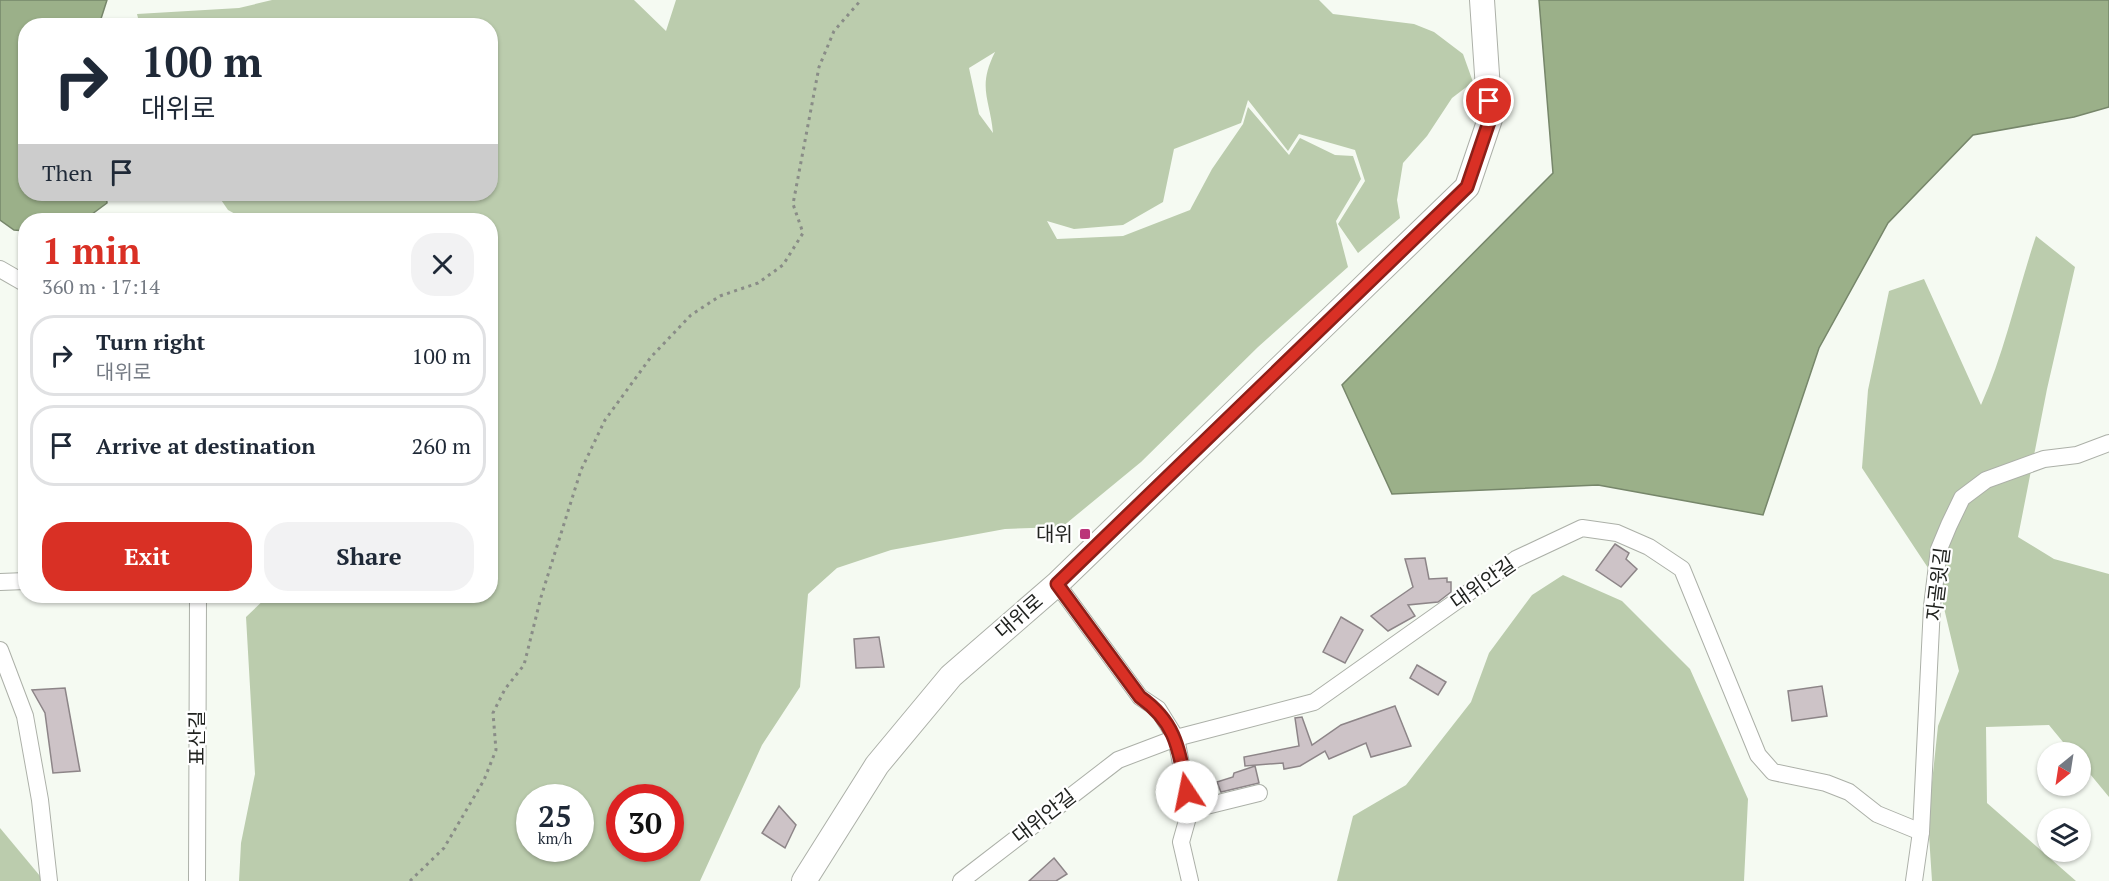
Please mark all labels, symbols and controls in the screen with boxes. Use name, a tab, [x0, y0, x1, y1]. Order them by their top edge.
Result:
text: 100 m	[141, 33, 262, 89]
icon: right	[42, 42, 120, 120]
pin	[1463, 75, 1514, 126]
icon: arrive	[1472, 84, 1505, 117]
text: 대위로	[141, 90, 216, 126]
icon: arrive	[105, 156, 138, 189]
text: Then	[42, 158, 93, 187]
text: 1 min	[42, 227, 140, 274]
button: close	[411, 233, 474, 296]
text: 360 m · 17:14	[42, 273, 160, 300]
text: Turn right	[96, 327, 205, 356]
icon: right	[45, 339, 78, 372]
text: 100 m	[411, 341, 471, 370]
text: 대위로	[96, 358, 151, 385]
icon: arrive	[45, 429, 78, 462]
text: Arrive at destination	[96, 431, 315, 460]
text: 260 m	[411, 431, 471, 460]
place label: 대위	[1036, 520, 1073, 547]
button: Exit	[42, 522, 252, 591]
button: Share	[264, 522, 474, 591]
marker: 대위	[1078, 527, 1092, 541]
street label: 자골윗길	[1920, 546, 1955, 622]
street label: 대위안길	[1445, 550, 1521, 615]
street label: 대위로	[989, 587, 1048, 644]
street label: 표산길	[183, 710, 210, 766]
north arrow	[2037, 742, 2091, 796]
map controls	[2037, 742, 2091, 862]
position arrow	[1155, 760, 1219, 824]
street label: 대위안길	[1006, 782, 1081, 849]
speed limit sign: 30	[606, 784, 684, 862]
text: 25	[538, 796, 572, 836]
button: layers	[2037, 808, 2091, 862]
text: km/h	[538, 828, 572, 848]

